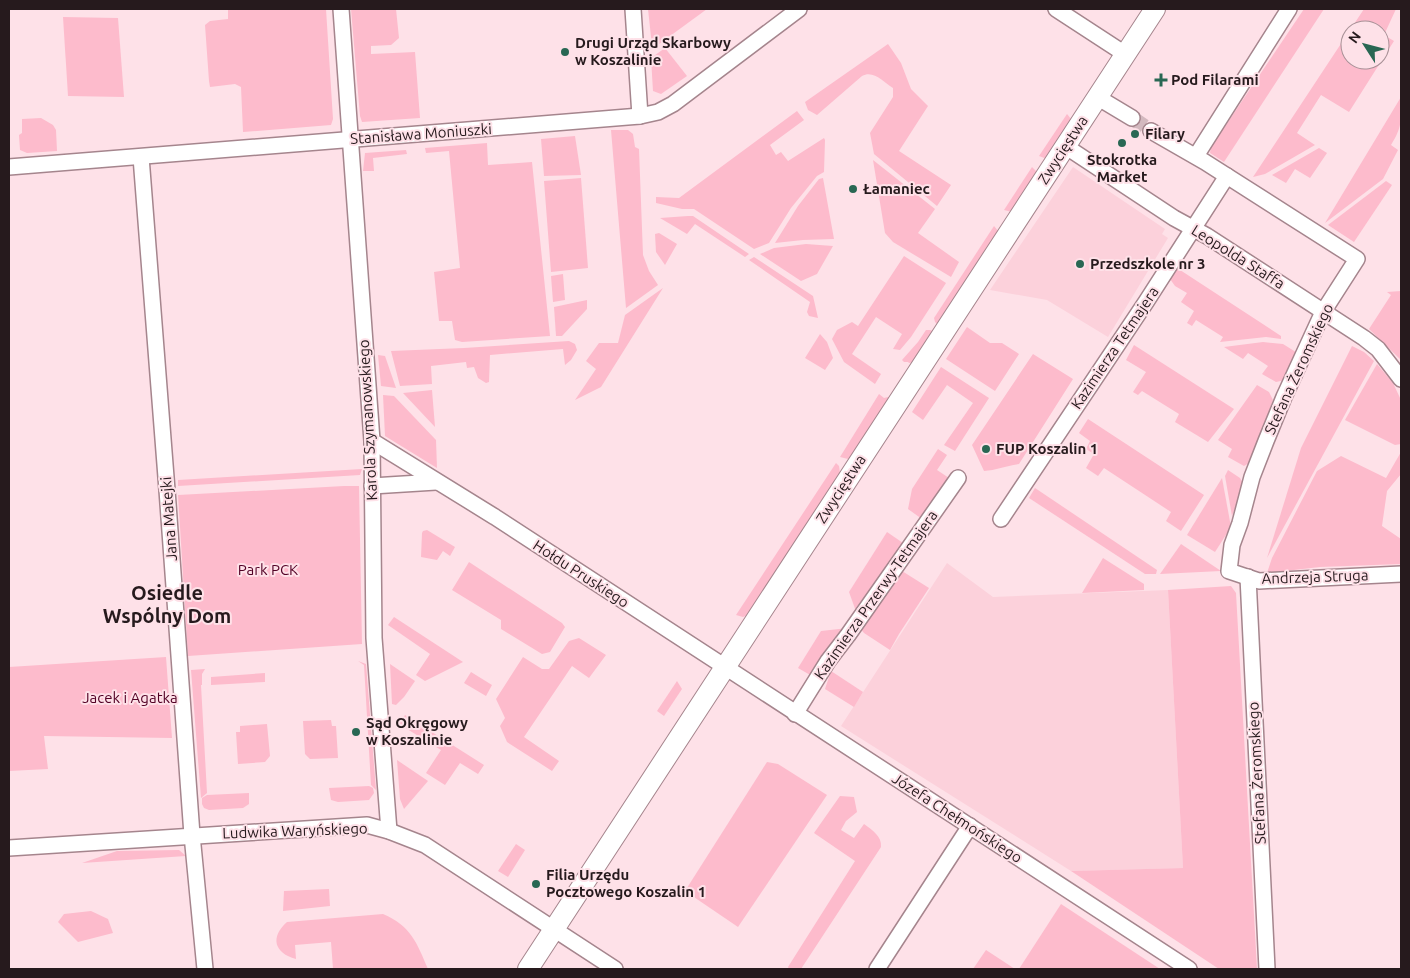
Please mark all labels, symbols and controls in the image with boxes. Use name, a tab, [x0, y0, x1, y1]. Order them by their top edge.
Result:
north arrow	[1340, 20, 1390, 70]
text: N	[1345, 28, 1364, 46]
place label: Drugi Urząd Skarbowy w Koszalinie	[575, 34, 731, 68]
marker: Drugi Urząd Skarbowy w Koszalinie	[559, 46, 571, 58]
place label: Pod Filarami	[1171, 71, 1259, 88]
marker: Pod Filarami	[1155, 74, 1167, 86]
street label: Zwycięstwa	[1034, 112, 1091, 187]
street label: Stanisława Moniuszki	[350, 120, 492, 147]
place label: Filary	[1145, 125, 1185, 142]
marker: Filary	[1129, 128, 1141, 140]
marker: Stokrotka Market	[1116, 137, 1128, 149]
place label: Stokrotka Market	[1087, 151, 1157, 185]
place label: Łamaniec	[863, 180, 930, 197]
marker: Łamaniec	[847, 183, 859, 195]
street label: Leopolda Staffa	[1189, 221, 1288, 292]
place label: Przedszkole nr 3	[1090, 255, 1206, 272]
marker: Przedszkole nr 3	[1074, 258, 1086, 270]
street label: Kazimierza Tetmajera	[1067, 283, 1162, 412]
street label: Stefana Żeromskiego	[1261, 301, 1336, 437]
street label: Karola Szymanowskiego	[355, 339, 380, 501]
place label: FUP Koszalin 1	[996, 440, 1098, 457]
marker: FUP Koszalin 1	[980, 443, 992, 455]
street label: Zwycięstwa	[812, 451, 869, 526]
street label: Jana Matejki	[157, 476, 180, 562]
street label: Kazimierza Przerwy-Tetmajera	[811, 507, 941, 682]
street label: Hołdu Pruskiego	[530, 536, 632, 611]
park label: Park PCK	[238, 561, 298, 578]
street label: Andrzeja Struga	[1261, 566, 1369, 587]
district label: Osiedle Wspólny Dom	[103, 581, 231, 627]
park label: Jacek i Agatka	[82, 689, 178, 706]
street label: Stefana Żeromskiego	[1244, 701, 1269, 845]
place label: Sąd Okręgowy w Koszalinie	[366, 714, 468, 748]
marker: Sąd Okręgowy w Koszalinie	[350, 726, 362, 738]
street label: Józefa Chełmońskiego	[889, 769, 1025, 866]
street label: Ludwika Waryńskiego	[222, 819, 368, 842]
place label: Filia Urzędu Pocztowego Koszalin 1	[546, 866, 706, 900]
marker: Filia Urzędu Pocztowego Koszalin 1	[530, 878, 542, 890]

